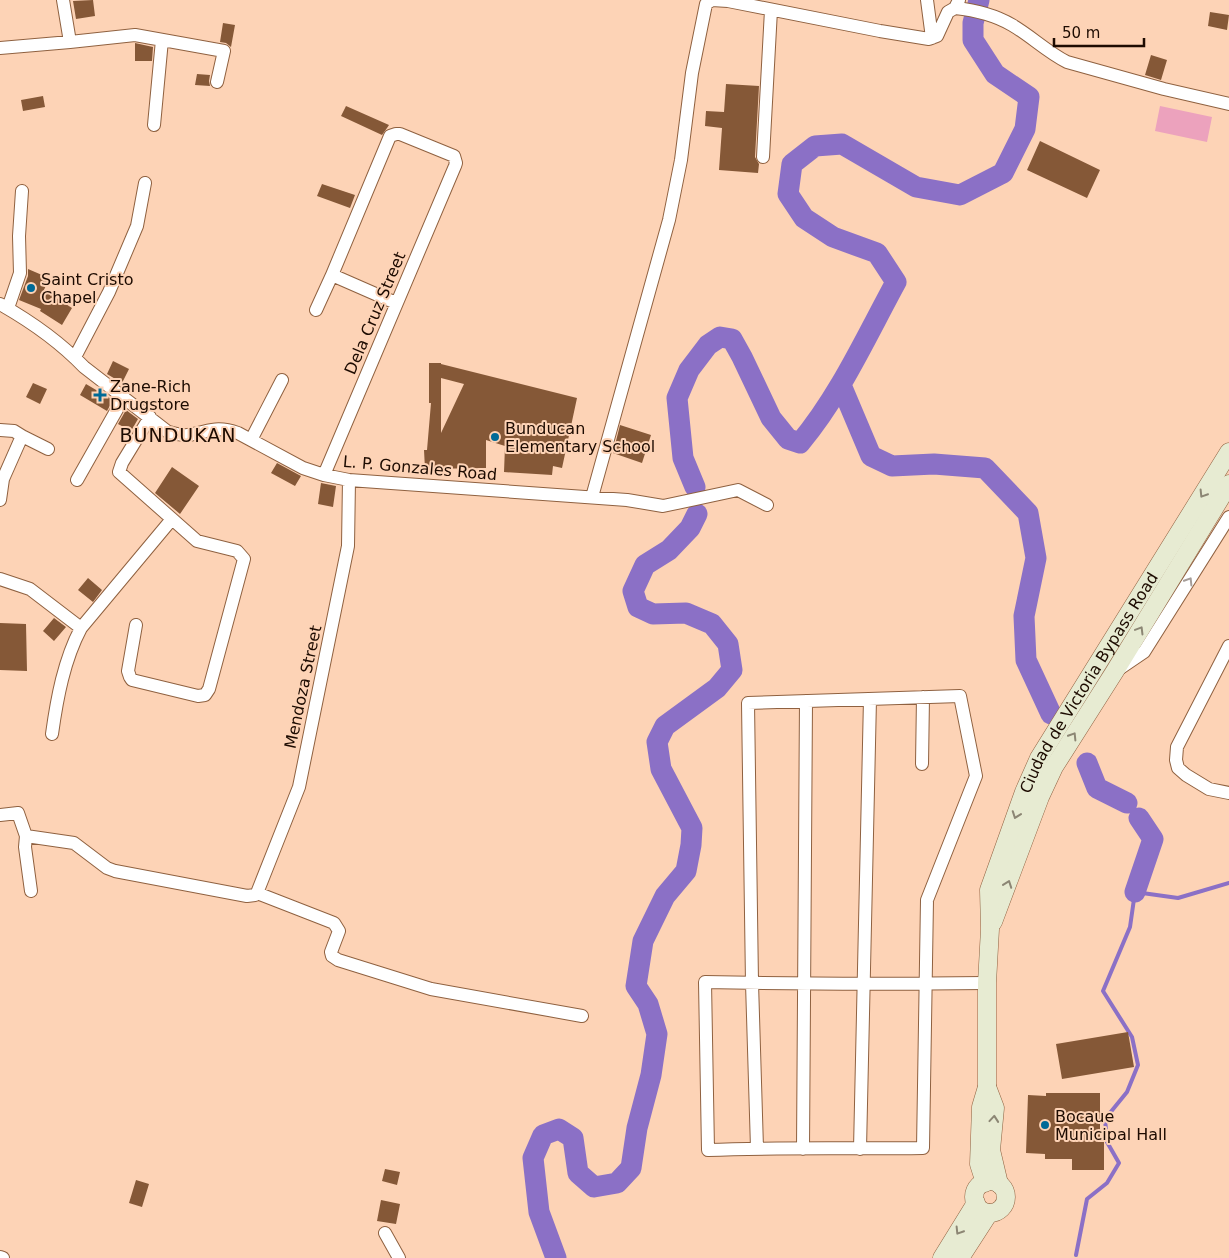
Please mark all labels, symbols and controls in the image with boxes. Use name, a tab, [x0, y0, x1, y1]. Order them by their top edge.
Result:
scale bar	[1054, 15, 1144, 47]
text: 50 m	[1062, 24, 1100, 42]
street label: Dela Cruz Street	[341, 249, 409, 377]
place label: Saint Cristo Chapel	[41, 270, 134, 307]
marker: Saint Cristo Chapel	[25, 282, 37, 294]
place label: Zane-Rich Drugstore	[110, 377, 191, 414]
marker: Zane-Rich Drugstore	[94, 389, 106, 401]
place label: Bunducan Elementary School	[505, 419, 655, 456]
district label: BUNDUKAN	[119, 424, 237, 446]
marker: Bunducan Elementary School	[489, 431, 501, 443]
street label: L. P. Gonzales Road	[342, 452, 498, 484]
one-way arrow	[1200, 488, 1210, 497]
street label: Ciudad de Victoria Bypass Road	[1015, 569, 1162, 796]
one-way arrow	[1182, 578, 1192, 587]
street label: Mendoza Street	[281, 624, 325, 750]
one-way arrow	[1134, 626, 1144, 635]
one-way arrow	[1067, 732, 1077, 741]
one-way arrow	[1012, 810, 1022, 818]
one-way arrow	[1002, 880, 1012, 889]
place label: Bocaue Municipal Hall	[1055, 1107, 1167, 1144]
one-way arrow	[988, 1114, 999, 1122]
marker: Bocaue Municipal Hall	[1039, 1119, 1051, 1131]
one-way arrow	[955, 1225, 965, 1234]

